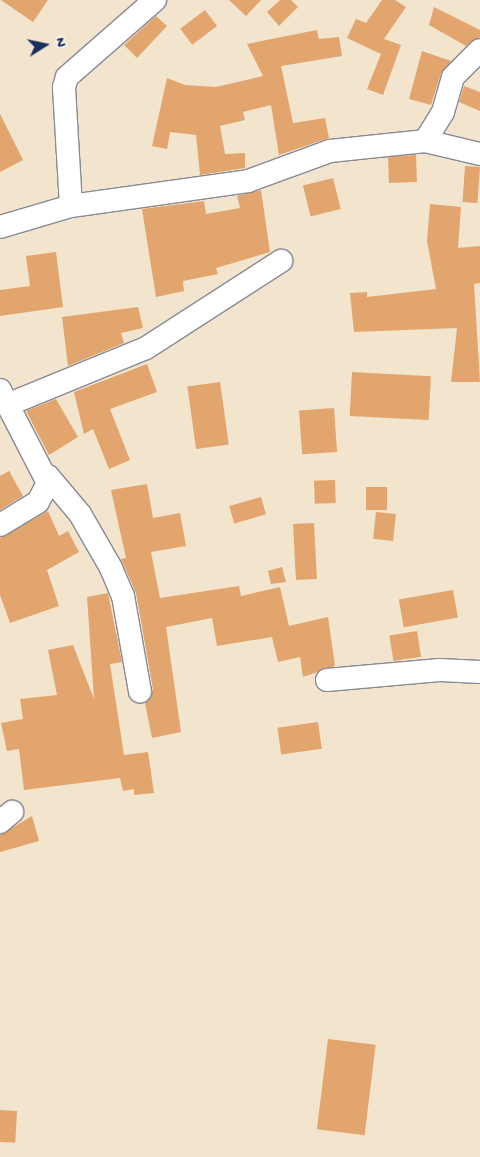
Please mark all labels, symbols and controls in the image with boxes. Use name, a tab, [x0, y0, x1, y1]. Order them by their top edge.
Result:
north arrow	[20, 20, 70, 70]
text: N	[51, 36, 69, 48]

